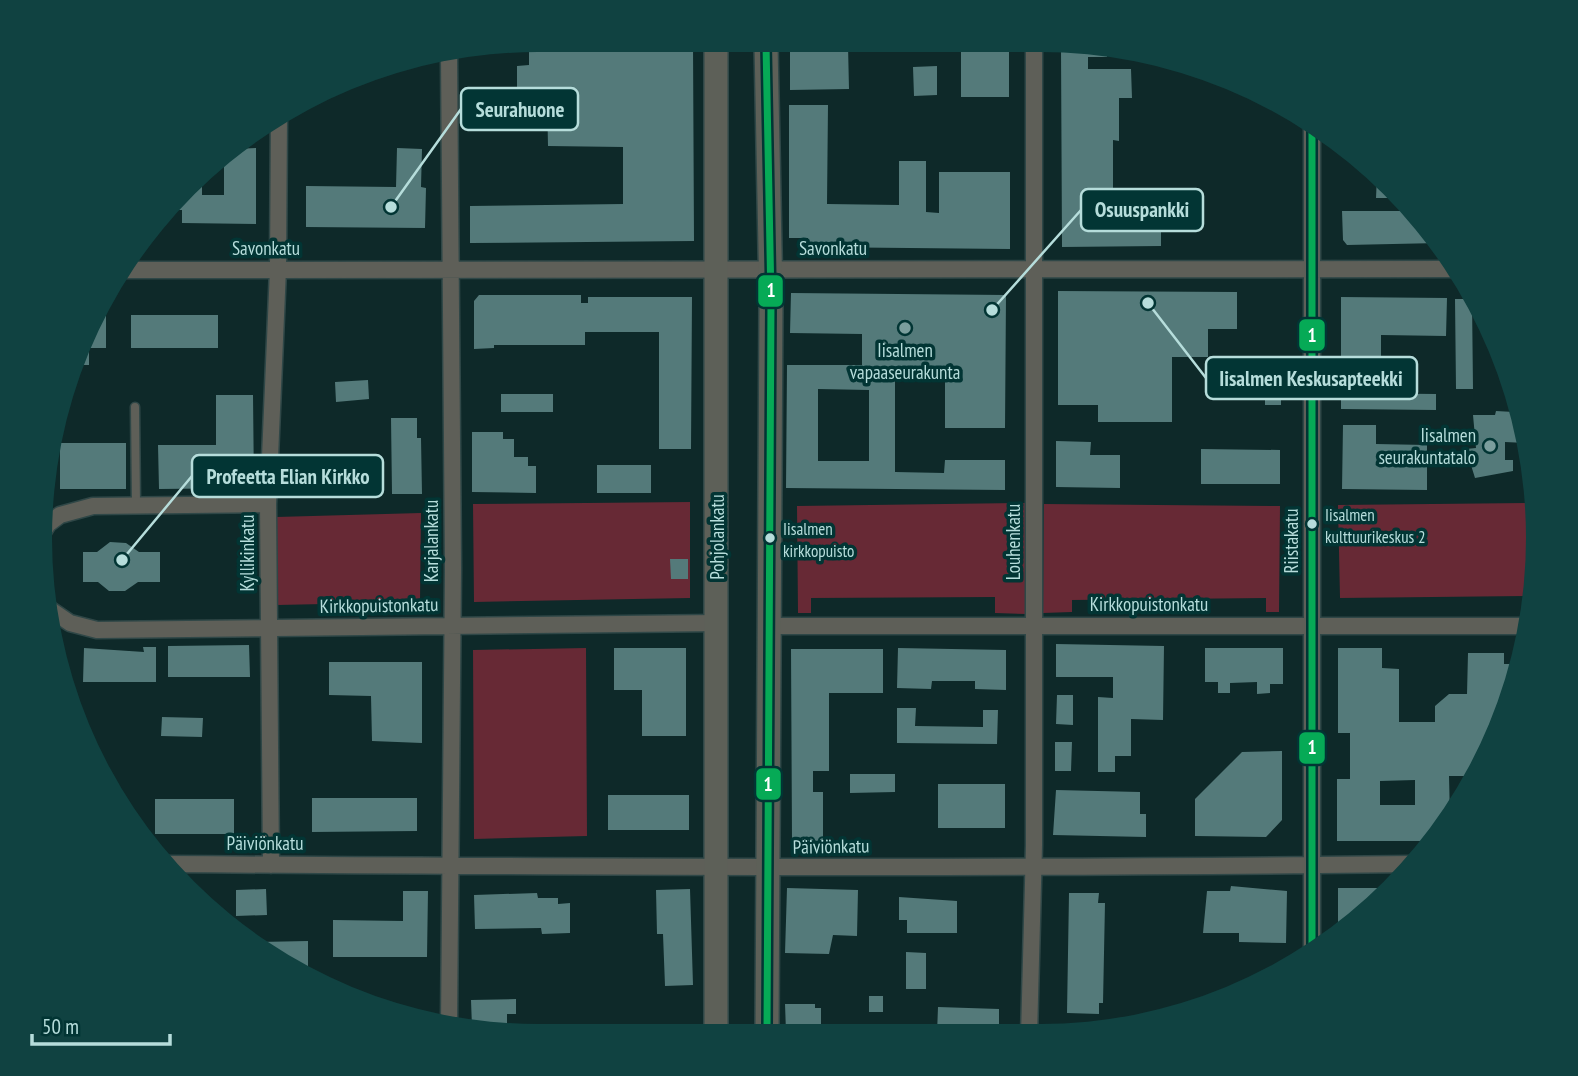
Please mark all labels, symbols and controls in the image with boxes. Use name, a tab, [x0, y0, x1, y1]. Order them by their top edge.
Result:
callout: Seurahuone	[461, 88, 578, 130]
text: Seurahuone	[476, 96, 564, 123]
callout: Osuuspankki	[1081, 189, 1203, 231]
text: Osuuspankki	[1095, 196, 1189, 223]
street label: Savonkatu	[232, 236, 300, 260]
street label: Savonkatu	[799, 236, 867, 260]
line badge: 1	[757, 274, 784, 308]
text: 1	[766, 278, 776, 302]
line badge: 1	[1298, 318, 1326, 352]
marker: Iisalmen vapaaseurakunta	[897, 320, 913, 336]
text: 1	[1307, 323, 1317, 347]
place label: Iisalmen vapaaseurakunta	[850, 338, 960, 384]
callout: Iisalmen Keskusapteekki	[1206, 357, 1417, 399]
text: Iisalmen Keskusapteekki	[1219, 365, 1403, 392]
place label: Iisalmen seurakuntatalo	[1378, 423, 1476, 469]
marker: Iisalmen seurakuntatalo	[1482, 438, 1498, 454]
callout: Profeetta Elian Kirkko	[192, 455, 383, 497]
text: Profeetta Elian Kirkko	[207, 463, 369, 490]
street label: Pohjolankatu	[705, 494, 729, 580]
street label: Karjalankatu	[419, 500, 443, 582]
street label: Louhenkatu	[1001, 504, 1025, 580]
place label: Iisalmen kulttuurikeskus 2	[1325, 504, 1426, 548]
street label: Riistakatu	[1279, 508, 1303, 574]
street label: Kyllikinkatu	[235, 515, 259, 591]
marker: Iisalmen kulttuurikeskus 2	[1305, 517, 1319, 531]
place label: Iisalmen kirkkopuisto	[783, 518, 854, 562]
marker: Iisalmen kirkkopuisto	[763, 531, 777, 545]
street label: Kirkkopuistonkatu	[320, 592, 438, 618]
street label: Kirkkopuistonkatu	[1090, 592, 1208, 616]
line badge: 1	[1298, 731, 1326, 765]
text: 1	[1307, 735, 1317, 759]
line badge: 1	[755, 767, 782, 801]
text: 1	[763, 772, 773, 796]
street label: Päiviönkatu	[227, 831, 303, 855]
street label: Päiviönkatu	[792, 833, 870, 859]
scale bar	[32, 1002, 170, 1046]
text: 50 m	[42, 1013, 79, 1040]

